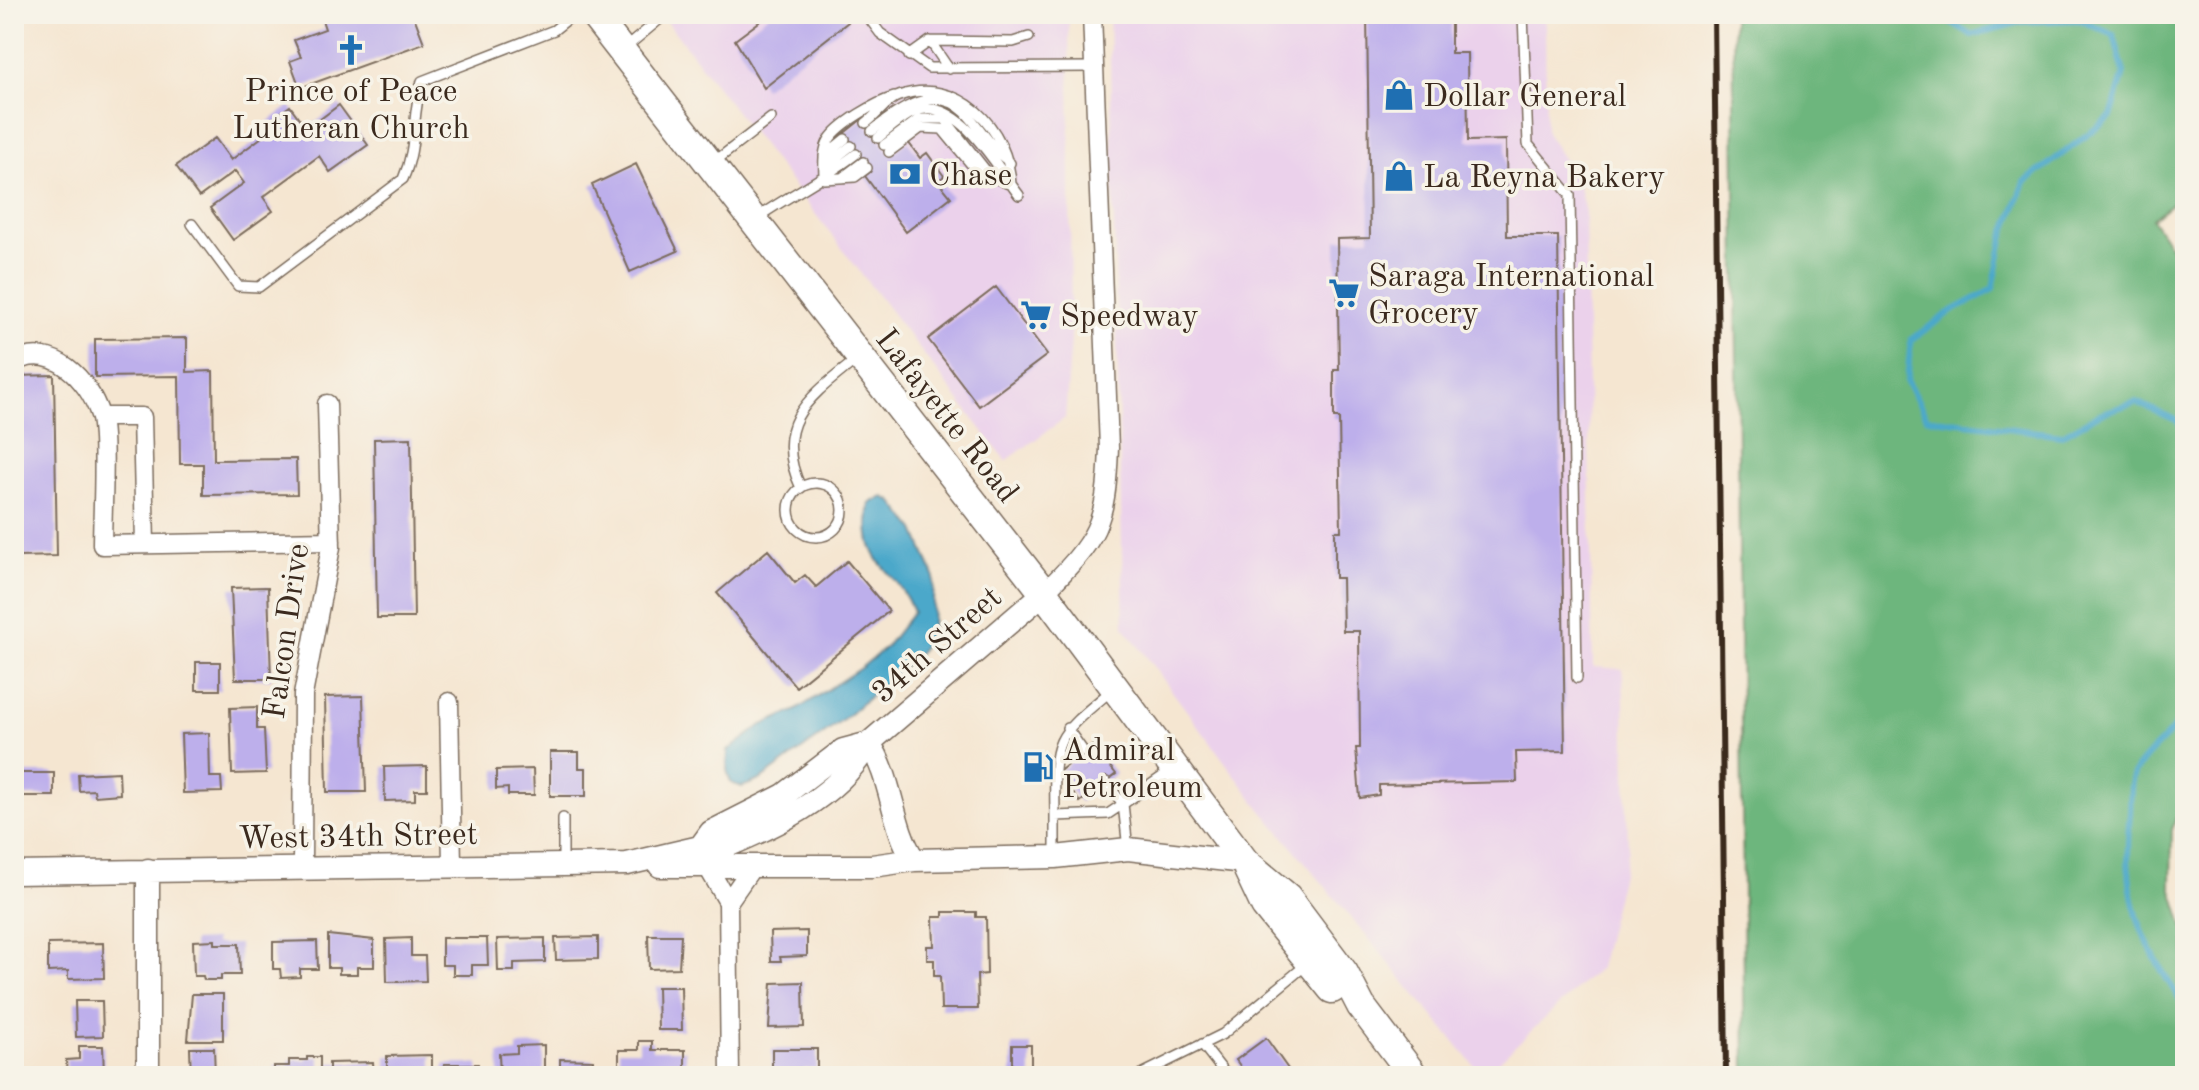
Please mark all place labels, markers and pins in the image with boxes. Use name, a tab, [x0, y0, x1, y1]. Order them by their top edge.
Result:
church icon: Prince of Peace Lutheran Church	[334, 33, 368, 67]
place label: Prince of Peace Lutheran Church	[232, 77, 470, 146]
shop icon: Dollar General	[1382, 78, 1416, 112]
place label: Dollar General	[1423, 82, 1626, 114]
bank icon: Chase	[888, 157, 922, 191]
shop icon: La Reyna Bakery	[1382, 159, 1416, 193]
place label: Chase	[929, 161, 1012, 193]
place label: La Reyna Bakery	[1423, 163, 1665, 195]
place label: Saraga International Grocery	[1368, 262, 1654, 331]
supermarket icon: Saraga International Grocery	[1327, 276, 1361, 310]
supermarket icon: Speedway	[1019, 298, 1053, 332]
place label: Speedway	[1060, 302, 1199, 334]
place label: Admiral Petroleum	[1062, 736, 1203, 805]
fuel station icon: Admiral Petroleum	[1021, 750, 1055, 784]

